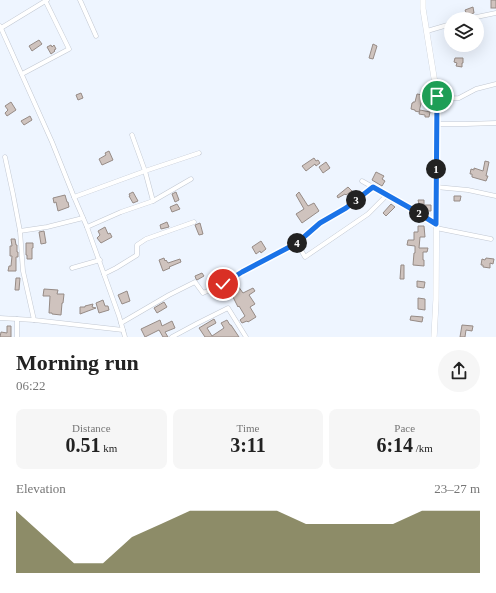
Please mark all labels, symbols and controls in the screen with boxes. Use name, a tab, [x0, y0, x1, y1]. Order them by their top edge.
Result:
map controls	[444, 12, 484, 52]
button: layers	[444, 12, 484, 52]
pin	[420, 79, 454, 113]
icon: arrive	[426, 85, 448, 107]
pin: 1	[426, 159, 446, 179]
text: 1	[433, 163, 439, 175]
pin: 3	[346, 190, 366, 210]
text: 3	[353, 194, 359, 206]
pin: 2	[409, 203, 429, 223]
text: 2	[416, 207, 422, 219]
pin: 4	[287, 233, 307, 253]
text: 4	[294, 237, 300, 249]
pin	[206, 267, 240, 301]
icon: check	[212, 273, 234, 295]
text: Morning run	[16, 350, 139, 375]
button: share	[438, 350, 480, 392]
text: 06:22	[16, 378, 46, 393]
text: Distance	[72, 422, 111, 434]
text: Time	[237, 422, 259, 434]
text: Pace	[394, 422, 415, 434]
text: 0.51	[65, 434, 100, 456]
text: 3:11	[230, 434, 266, 456]
text: 6:14	[376, 434, 413, 456]
text: km	[100, 442, 117, 454]
text: /km	[413, 442, 433, 454]
text: Elevation	[16, 481, 66, 496]
text: 23–27 m	[434, 481, 480, 496]

